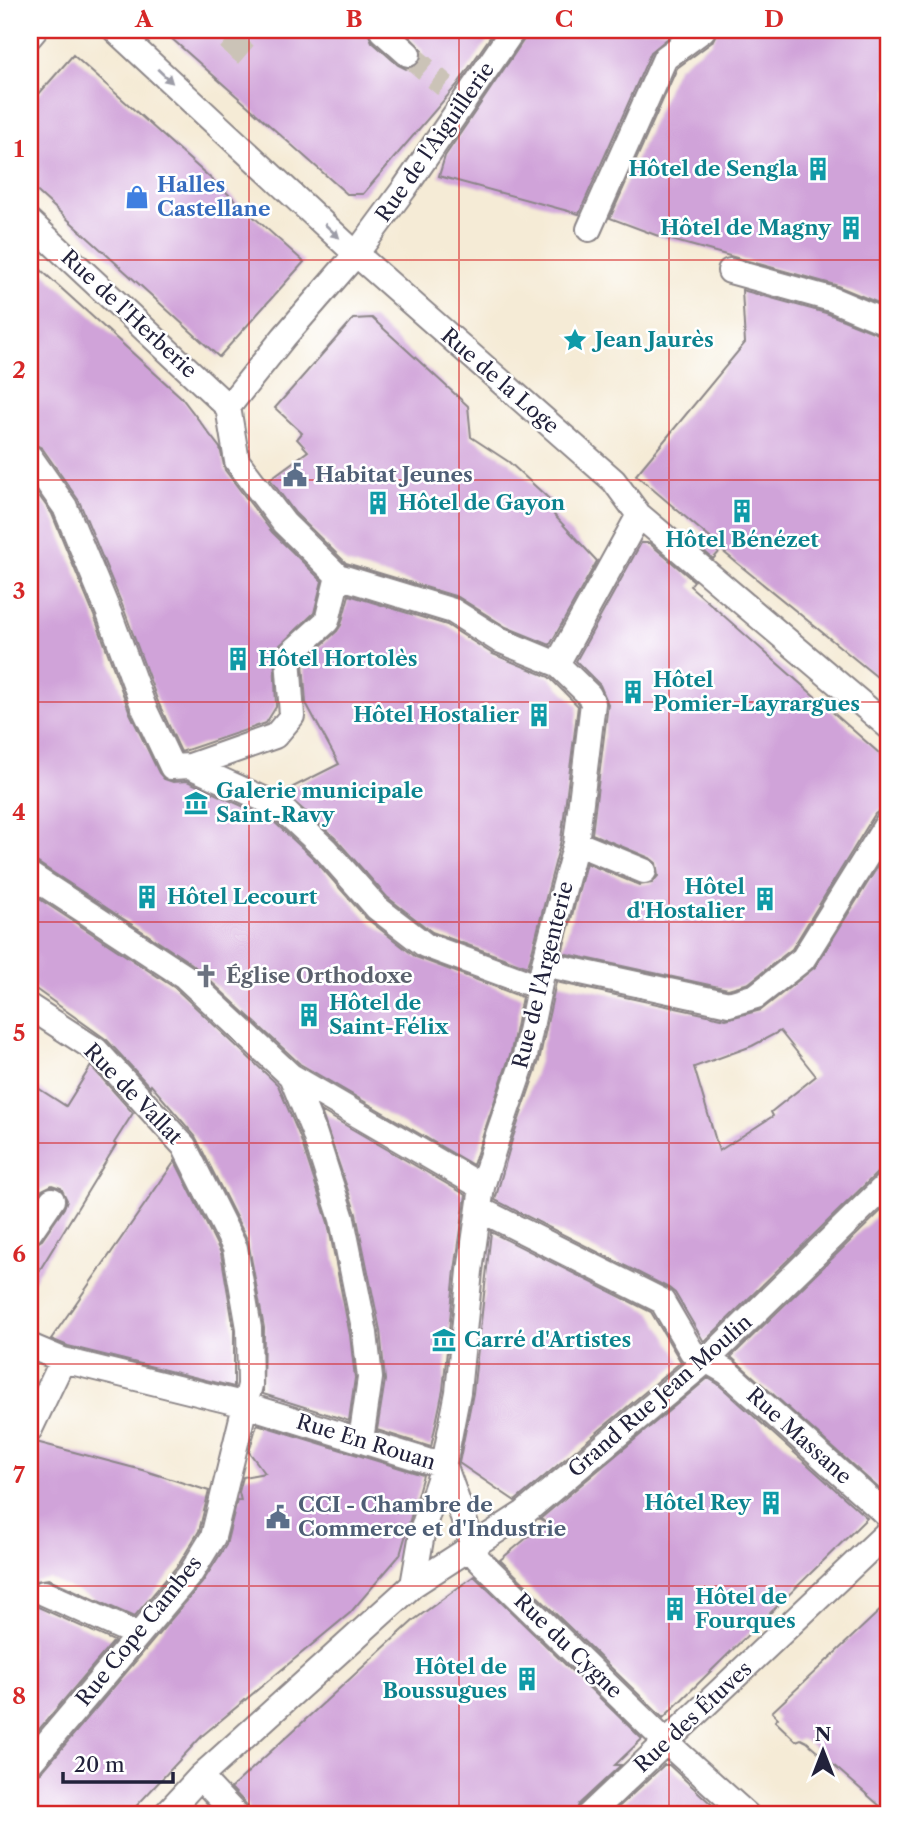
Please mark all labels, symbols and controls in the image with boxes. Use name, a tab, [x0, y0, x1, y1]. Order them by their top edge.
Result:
text: A	[134, 5, 154, 33]
text: B	[345, 5, 363, 33]
text: C	[555, 5, 573, 33]
text: D	[764, 5, 784, 33]
street label: Rue de l'Aiguillerie	[370, 57, 499, 226]
one-way arrow	[156, 68, 174, 84]
text: 1	[14, 135, 25, 163]
building icon: Hôtel de Sengla	[804, 155, 832, 183]
place label: Hôtel de Sengla	[628, 156, 799, 181]
place label: Halles Castellane	[157, 172, 271, 221]
shop icon: Halles Castellane	[123, 183, 151, 211]
building icon: Hôtel de Magny	[837, 214, 865, 242]
place label: Hôtel de Magny	[660, 215, 832, 240]
one-way arrow	[323, 223, 340, 239]
street label: Rue de l'Herberie	[56, 244, 202, 383]
street label: Rue de la Loge	[436, 323, 564, 439]
place icon: Jean Jaurès	[561, 326, 589, 354]
place label: Jean Jaurès	[591, 327, 714, 352]
text: 2	[12, 356, 26, 384]
public building icon: Habitat Jeunes	[281, 461, 309, 489]
place label: Habitat Jeunes	[315, 462, 473, 487]
building icon: Hôtel de Gayon	[364, 489, 392, 517]
place label: Hôtel de Gayon	[398, 490, 566, 515]
building icon: Hôtel Bénézet	[728, 497, 756, 525]
place label: Hôtel Bénézet	[665, 527, 819, 552]
text: 3	[13, 577, 26, 605]
building icon: Hôtel Hortolès	[224, 645, 252, 673]
place label: Hôtel Hortolès	[258, 646, 418, 671]
place label: Hôtel Pomier-Layrargues	[653, 667, 860, 716]
building icon: Hôtel Pomier-Layrargues	[619, 678, 647, 706]
building icon: Hôtel Hostalier	[525, 701, 553, 729]
place label: Hôtel Hostalier	[353, 702, 520, 727]
place label: Galerie municipale Saint-Ravy	[216, 778, 423, 827]
museum icon: Galerie municipale Saint-Ravy	[182, 789, 210, 817]
text: 4	[12, 798, 26, 826]
place label: Hôtel d'Hostalier	[626, 874, 746, 923]
street label: Rue de l'Argenterie	[507, 879, 578, 1071]
building icon: Hôtel Lecourt	[133, 883, 161, 911]
place label: Hôtel Lecourt	[167, 884, 318, 909]
building icon: Hôtel d'Hostalier	[751, 885, 779, 913]
church icon: Église Orthodoxe	[192, 962, 220, 990]
place label: Église Orthodoxe	[226, 963, 412, 988]
place label: Hôtel de Saint-Félix	[329, 990, 449, 1039]
building icon: Hôtel de Saint-Félix	[295, 1001, 323, 1029]
text: 5	[13, 1019, 25, 1047]
street label: Rue de Vallat	[79, 1038, 188, 1150]
text: 6	[12, 1240, 26, 1268]
street label: Grand Rue Jean Moulin	[563, 1309, 757, 1482]
museum icon: Carré d'Artistes	[430, 1326, 458, 1354]
place label: Carré d'Artistes	[464, 1327, 631, 1352]
street label: Rue Massane	[742, 1382, 857, 1489]
street label: Rue En Rouan	[294, 1409, 439, 1475]
text: 7	[13, 1461, 25, 1489]
building icon: Hôtel Rey	[757, 1489, 785, 1517]
place label: Hôtel Rey	[644, 1490, 752, 1515]
place label: CCI - Chambre de Commerce et d'Industrie	[298, 1492, 566, 1541]
public building icon: CCI - Chambre de Commerce et d'Industrie	[264, 1503, 292, 1531]
street label: Rue Cope Cambes	[71, 1551, 207, 1711]
place label: Hôtel de Fourques	[695, 1584, 796, 1633]
street label: Rue du Cygne	[509, 1588, 628, 1703]
building icon: Hôtel de Fourques	[661, 1595, 689, 1623]
place label: Hôtel de Boussugues	[382, 1654, 507, 1703]
street label: Rue des Étuves	[629, 1656, 756, 1777]
building icon: Hôtel de Boussugues	[513, 1665, 541, 1693]
text: 8	[12, 1682, 26, 1710]
north arrow	[788, 1716, 858, 1786]
text: N	[815, 1723, 831, 1746]
scale bar	[63, 1740, 173, 1784]
text: 20 m	[74, 1752, 125, 1777]

